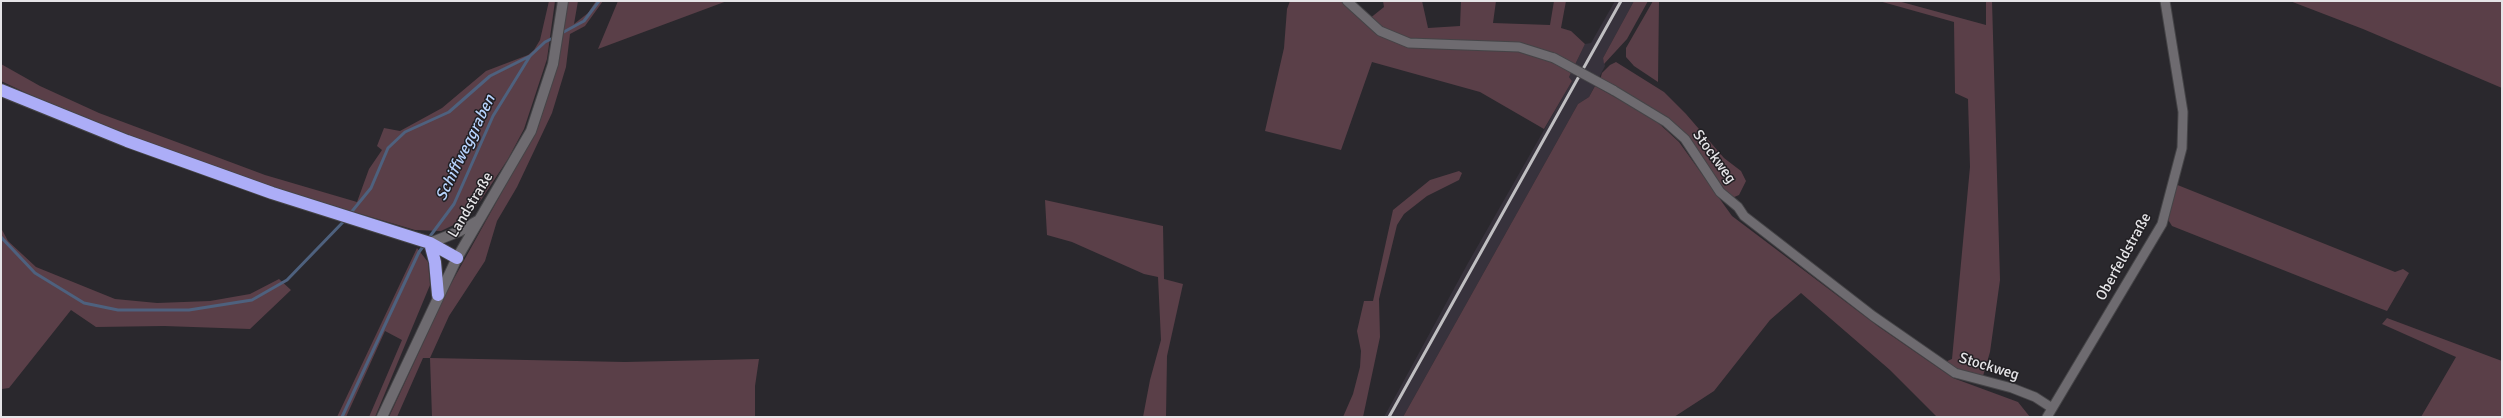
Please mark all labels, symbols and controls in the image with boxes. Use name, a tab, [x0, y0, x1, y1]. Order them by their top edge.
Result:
water label: Schiffweggraben	[432, 92, 500, 204]
street label: Stockweg	[1689, 127, 1739, 187]
street label: Landstraße	[444, 169, 498, 241]
street label: Oberfeldstraße	[2092, 210, 2156, 304]
street label: Stockweg	[1957, 349, 2021, 385]

